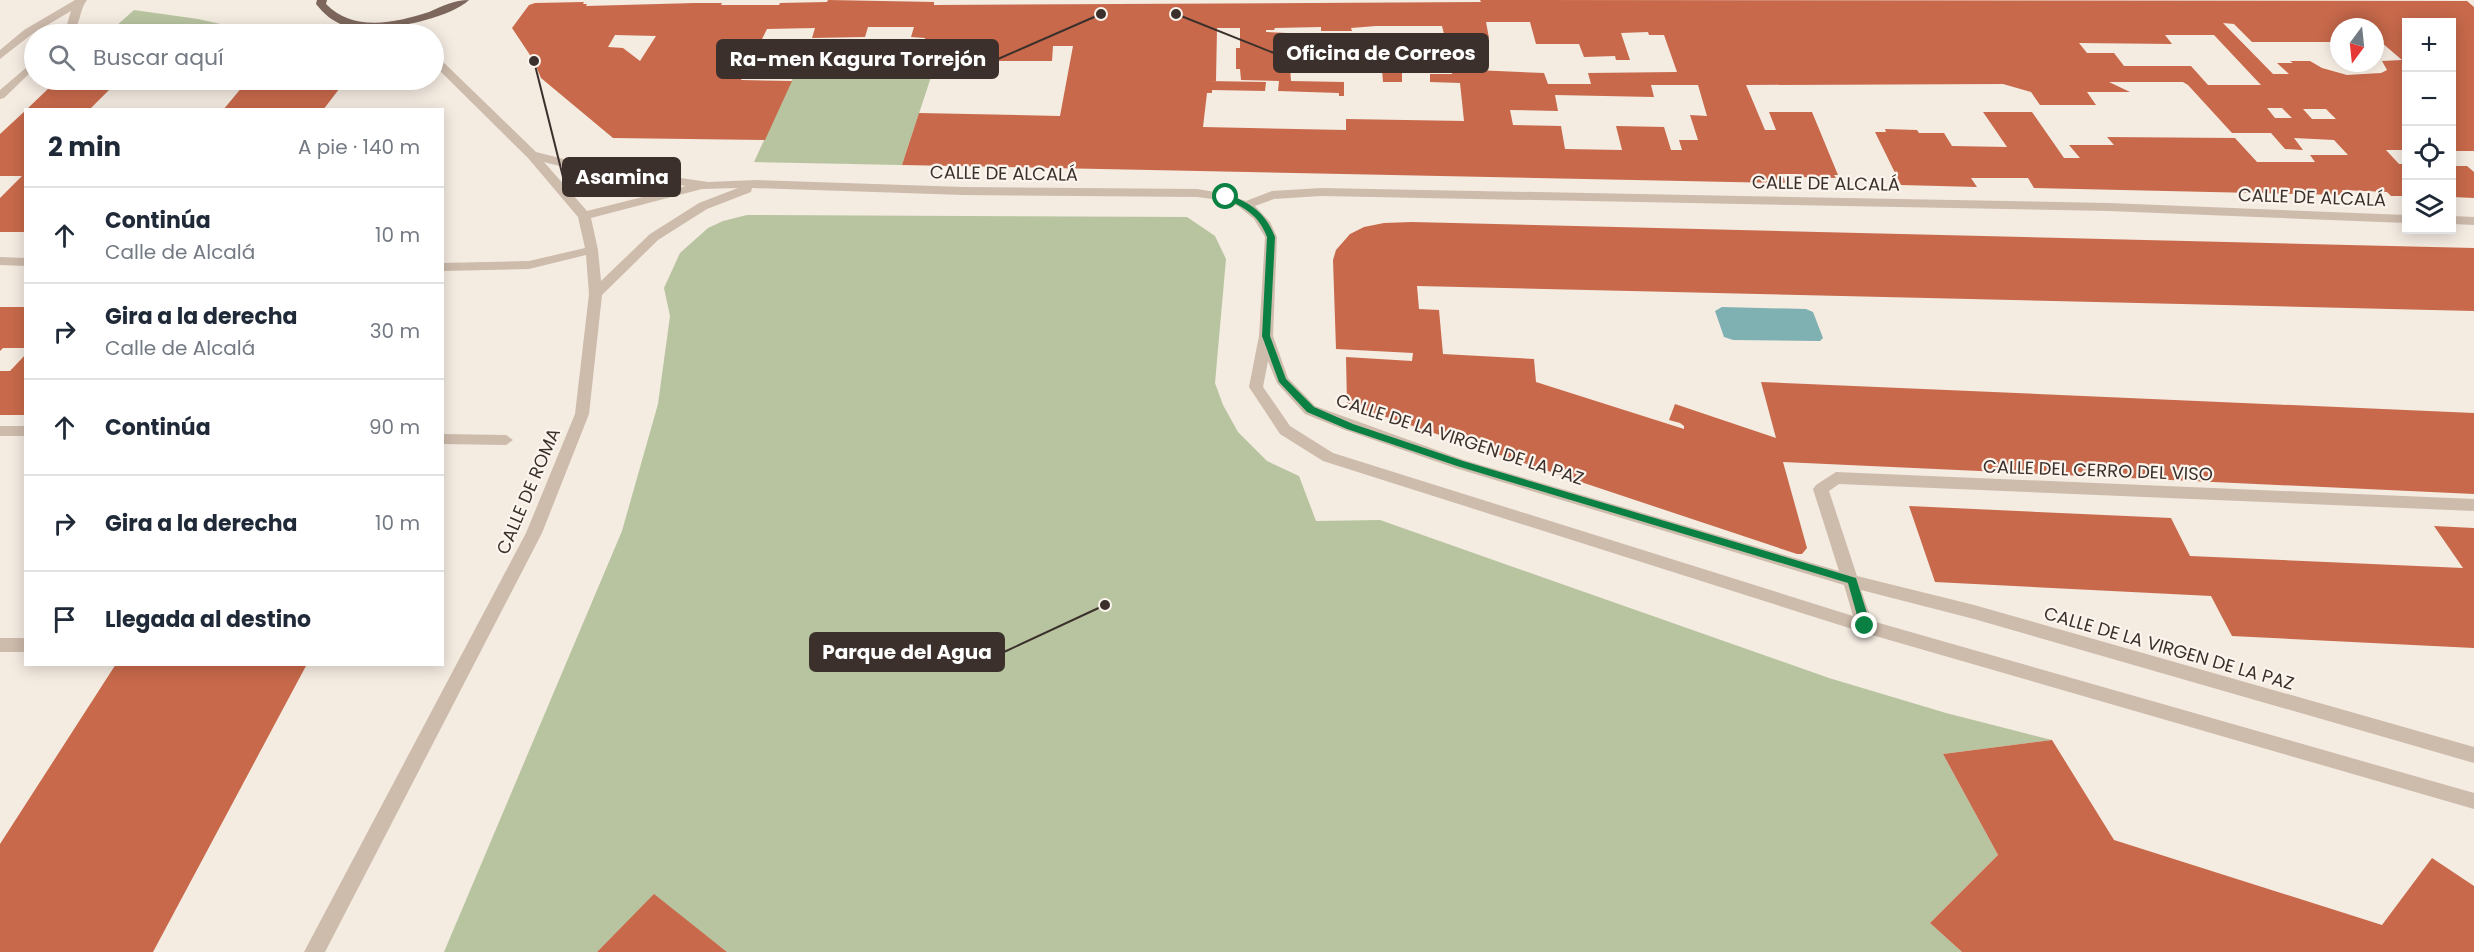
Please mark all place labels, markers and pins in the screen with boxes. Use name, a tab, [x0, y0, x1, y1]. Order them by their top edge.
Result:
callout: Oficina de Correos	[1274, 34, 1488, 72]
callout: Ra-men Kagura Torrejón	[717, 40, 998, 78]
callout: Asamina	[563, 158, 680, 196]
callout: Parque del Agua	[810, 633, 1004, 671]

